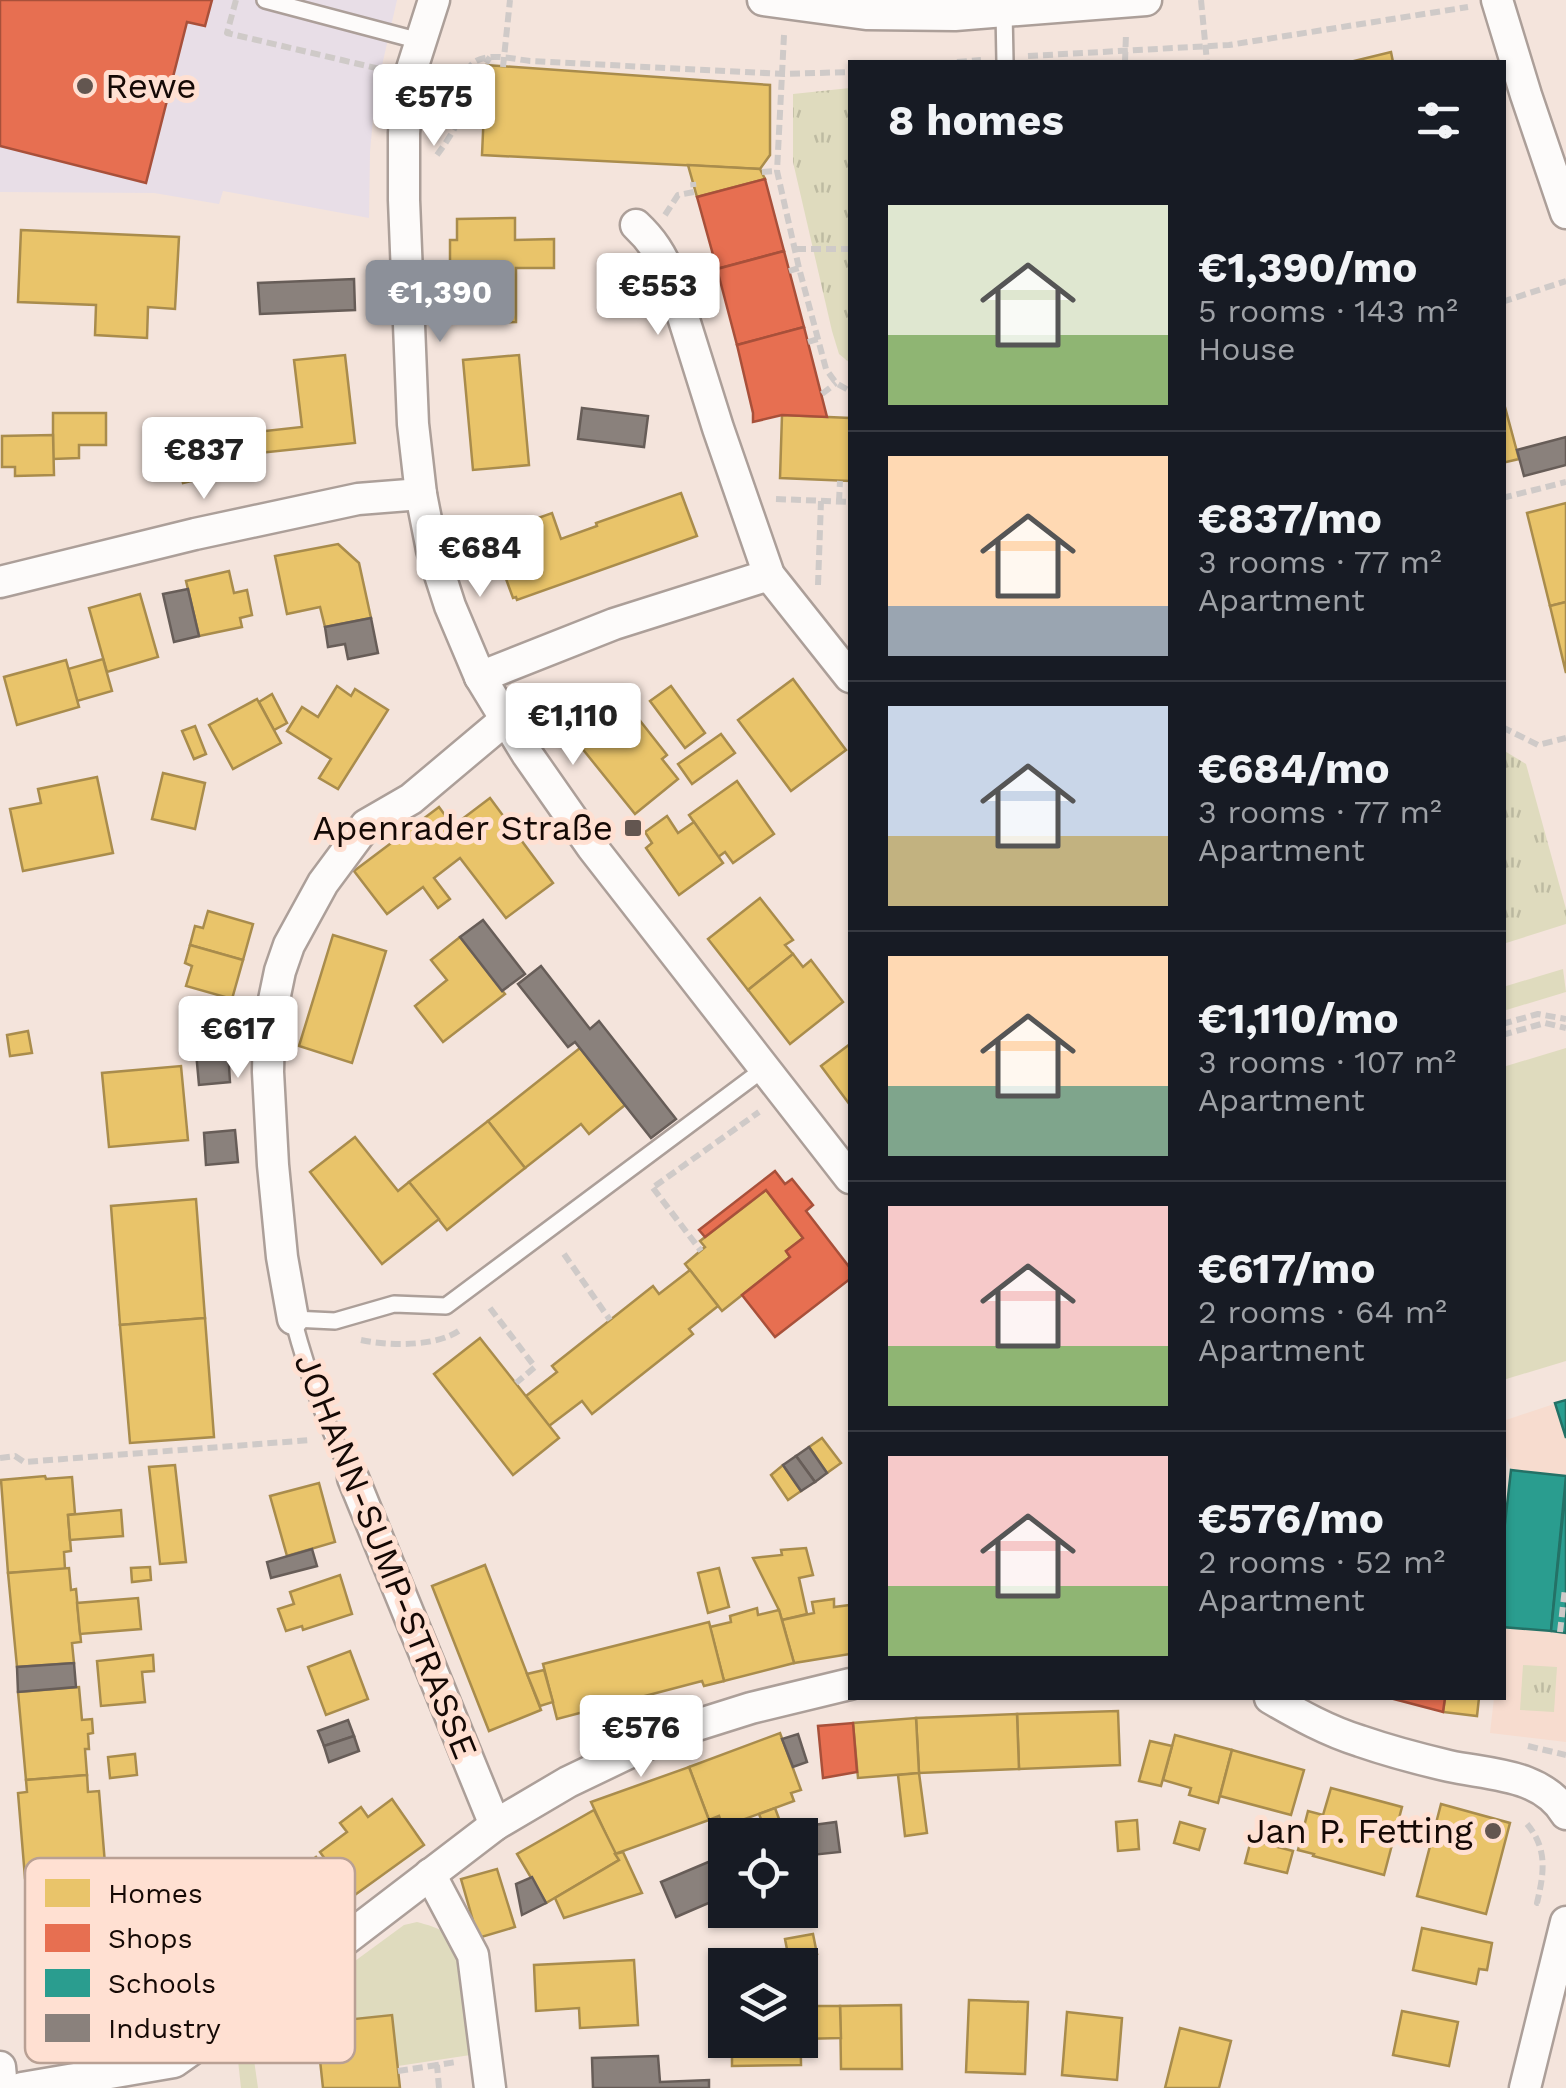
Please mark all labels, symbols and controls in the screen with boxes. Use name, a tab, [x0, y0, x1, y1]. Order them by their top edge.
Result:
pin: €575	[375, 64, 493, 149]
place label: Rewe	[105, 65, 196, 107]
marker: Rewe	[74, 75, 96, 97]
text: €575	[395, 77, 473, 115]
icon: filters	[1411, 93, 1466, 148]
text: 8 homes	[888, 96, 1064, 145]
text: €1,390/mo	[1198, 243, 1418, 292]
icon: home	[968, 245, 1088, 365]
pin: €553	[599, 253, 717, 338]
pin: €1,390	[359, 260, 521, 345]
text: €553	[619, 266, 697, 304]
text: €1,390	[388, 273, 492, 311]
text: 5 rooms · 143 m²	[1198, 292, 1458, 330]
text: House	[1198, 330, 1296, 368]
pin: €837	[145, 417, 263, 502]
text: €837	[164, 430, 244, 468]
text: €837/mo	[1198, 494, 1382, 543]
icon: home	[968, 496, 1088, 616]
pin: €684	[421, 515, 539, 600]
text: €684	[439, 528, 521, 566]
text: 3 rooms · 77 m²	[1198, 543, 1442, 581]
text: Apartment	[1198, 581, 1365, 619]
pin: €1,110	[492, 683, 654, 768]
text: €1,110	[528, 696, 618, 734]
text: €684/mo	[1198, 744, 1390, 793]
icon: home	[968, 746, 1088, 866]
text: 3 rooms · 77 m²	[1198, 793, 1442, 831]
place label: Apenrader Straße	[312, 807, 613, 849]
marker: Apenrader Straße	[622, 817, 644, 839]
text: Apartment	[1198, 831, 1365, 869]
text: €1,110/mo	[1198, 994, 1399, 1043]
pin: €617	[179, 996, 297, 1081]
icon: home	[968, 996, 1088, 1116]
text: €617	[201, 1009, 275, 1047]
text: 3 rooms · 107 m²	[1198, 1043, 1456, 1081]
text: Apartment	[1198, 1081, 1365, 1119]
text: €617/mo	[1198, 1244, 1375, 1293]
icon: home	[968, 1246, 1088, 1366]
text: 2 rooms · 64 m²	[1198, 1293, 1447, 1331]
text: Apartment	[1198, 1331, 1365, 1369]
street label: JOHANN-SUMP-STRASSE	[285, 1347, 487, 1765]
text: €576/mo	[1198, 1494, 1384, 1543]
icon: home	[968, 1496, 1088, 1616]
text: 2 rooms · 52 m²	[1198, 1543, 1445, 1581]
text: Apartment	[1198, 1581, 1365, 1619]
pin: €576	[582, 1695, 700, 1780]
text: €576	[602, 1708, 680, 1746]
place label: Jan P. Fetting	[1246, 1810, 1473, 1852]
map controls	[708, 1818, 818, 2058]
button: locate	[708, 1818, 818, 1928]
marker: Jan P. Fetting	[1482, 1820, 1504, 1842]
legend	[25, 1858, 355, 2063]
text: Homes	[108, 1877, 203, 1910]
text: Shops	[108, 1922, 192, 1955]
button: layers	[708, 1948, 818, 2058]
text: Schools	[108, 1967, 216, 2000]
text: Industry	[108, 2012, 221, 2045]

